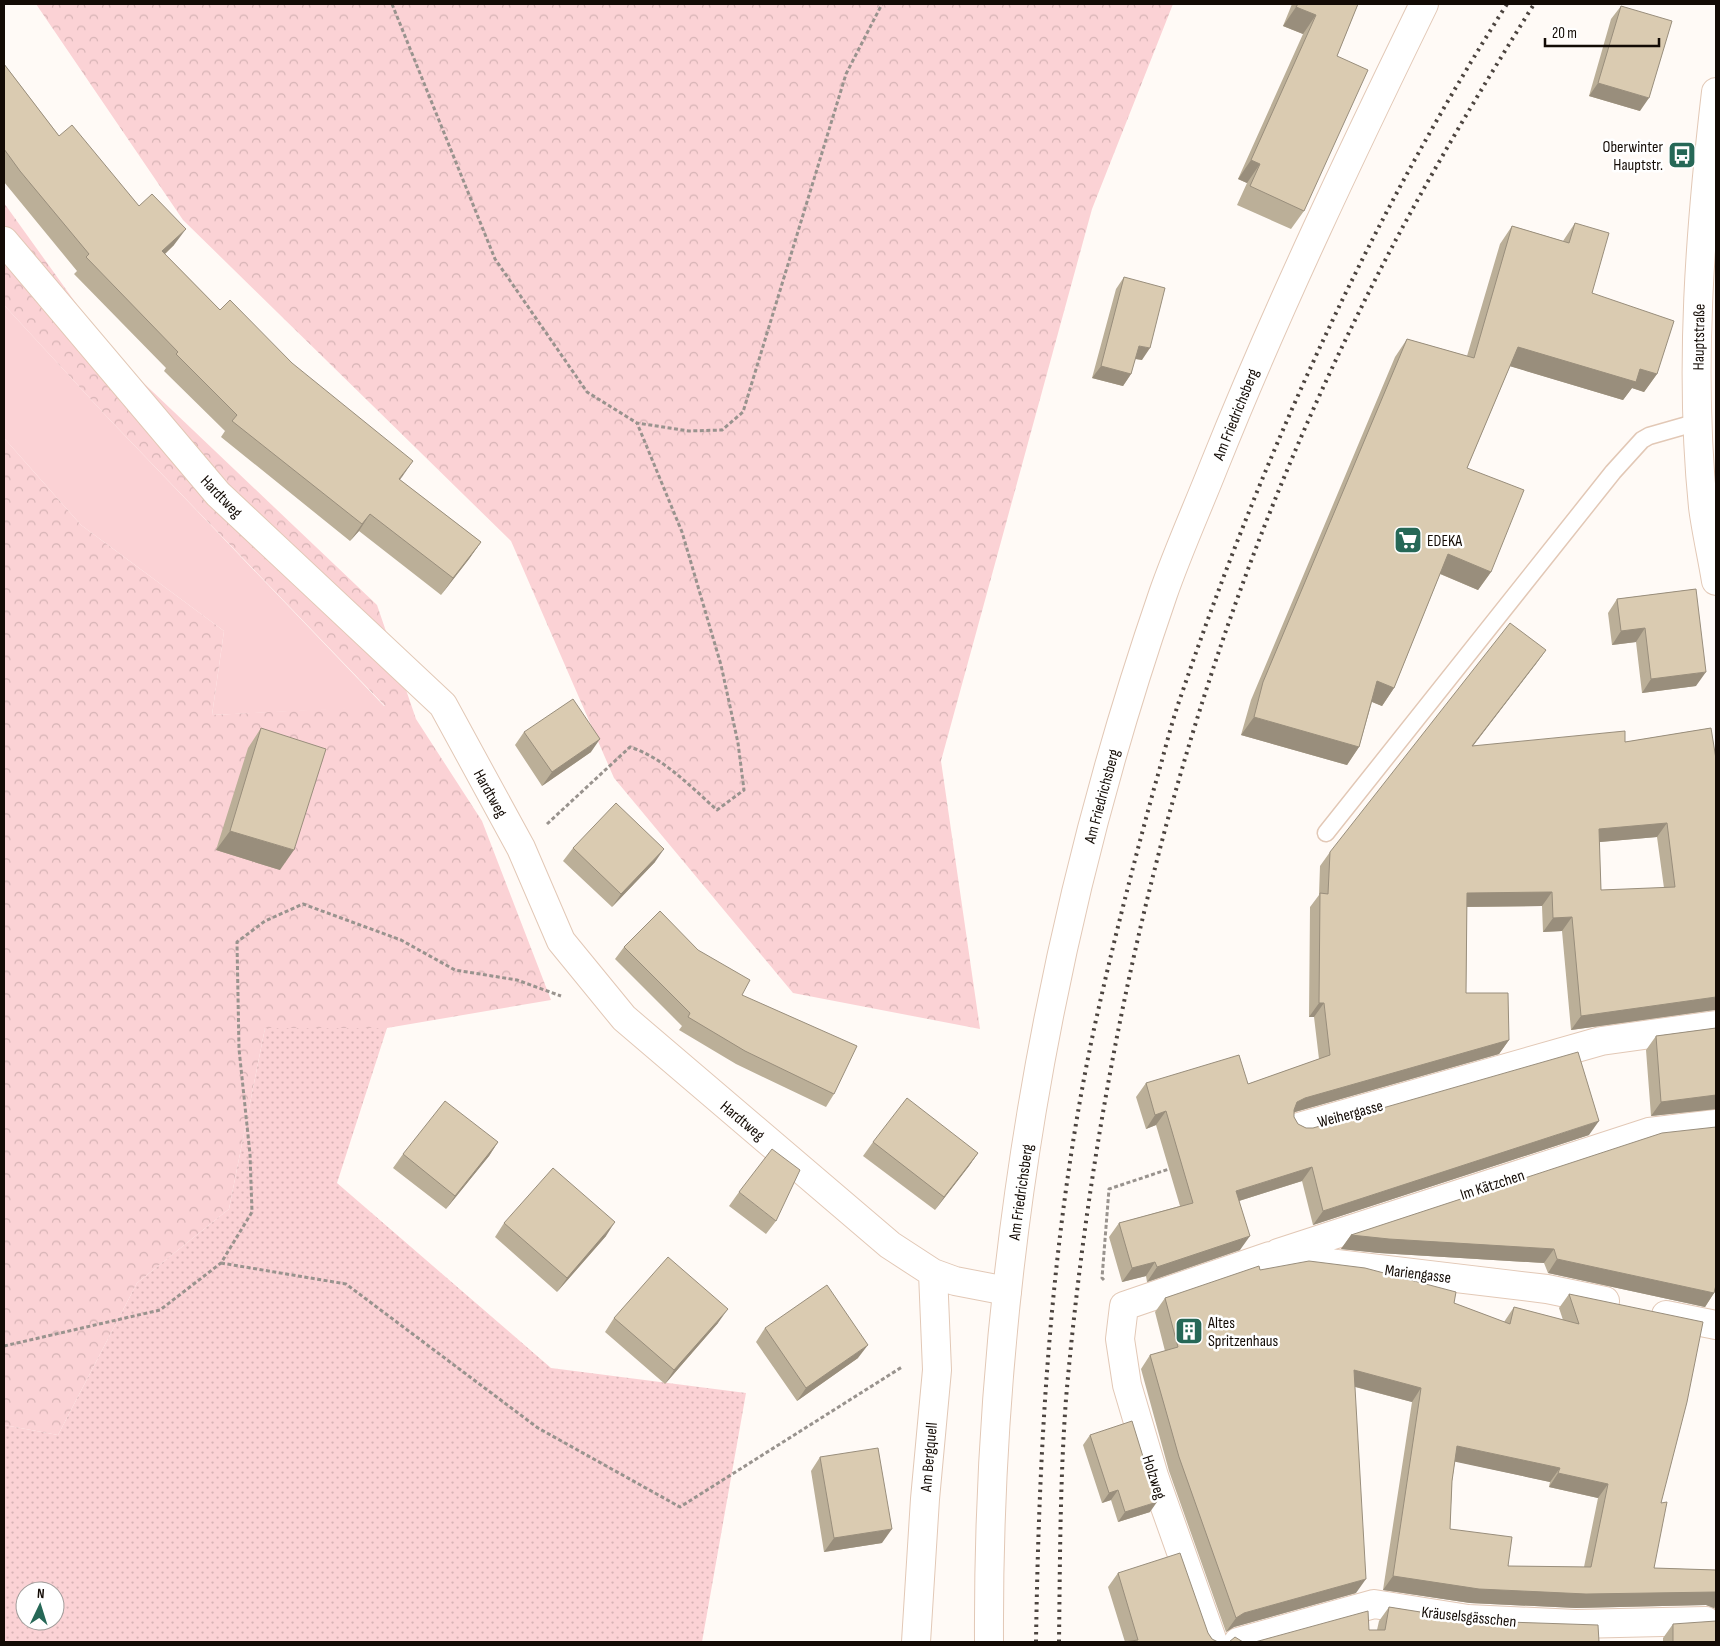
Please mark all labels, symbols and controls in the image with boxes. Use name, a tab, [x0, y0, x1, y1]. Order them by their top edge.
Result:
scale bar	[1545, 15, 1659, 47]
text: 20 m	[1552, 24, 1577, 43]
place label: Oberwinter Hauptstr.	[1603, 138, 1663, 175]
bus stop icon: Oberwinter Hauptstr.	[1667, 140, 1697, 170]
street label: Hauptstraße	[1689, 304, 1710, 371]
street label: Am Friedrichsberg	[1209, 366, 1263, 464]
street label: Hardtweg	[196, 472, 246, 522]
supermarket icon: EDEKA	[1393, 525, 1423, 555]
place label: EDEKA	[1427, 532, 1462, 551]
street label: Am Friedrichsberg	[1080, 747, 1124, 847]
street label: Hardtweg	[469, 766, 511, 821]
street label: Hardtweg	[716, 1097, 768, 1145]
street label: Weihergasse	[1316, 1097, 1385, 1132]
street label: Am Friedrichsberg	[1005, 1143, 1038, 1242]
street label: Im Kätzchen	[1458, 1166, 1527, 1205]
street label: Mariengasse	[1384, 1261, 1452, 1288]
place label: Altes Spritzenhaus	[1207, 1314, 1279, 1351]
building icon: Altes Spritzenhaus	[1174, 1316, 1204, 1346]
street label: Am Bergquell	[917, 1422, 942, 1494]
street label: Holzweg	[1138, 1453, 1170, 1502]
north arrow	[15, 1581, 65, 1631]
text: N	[37, 1585, 45, 1602]
street label: Kräuselsgässchen	[1420, 1603, 1517, 1632]

